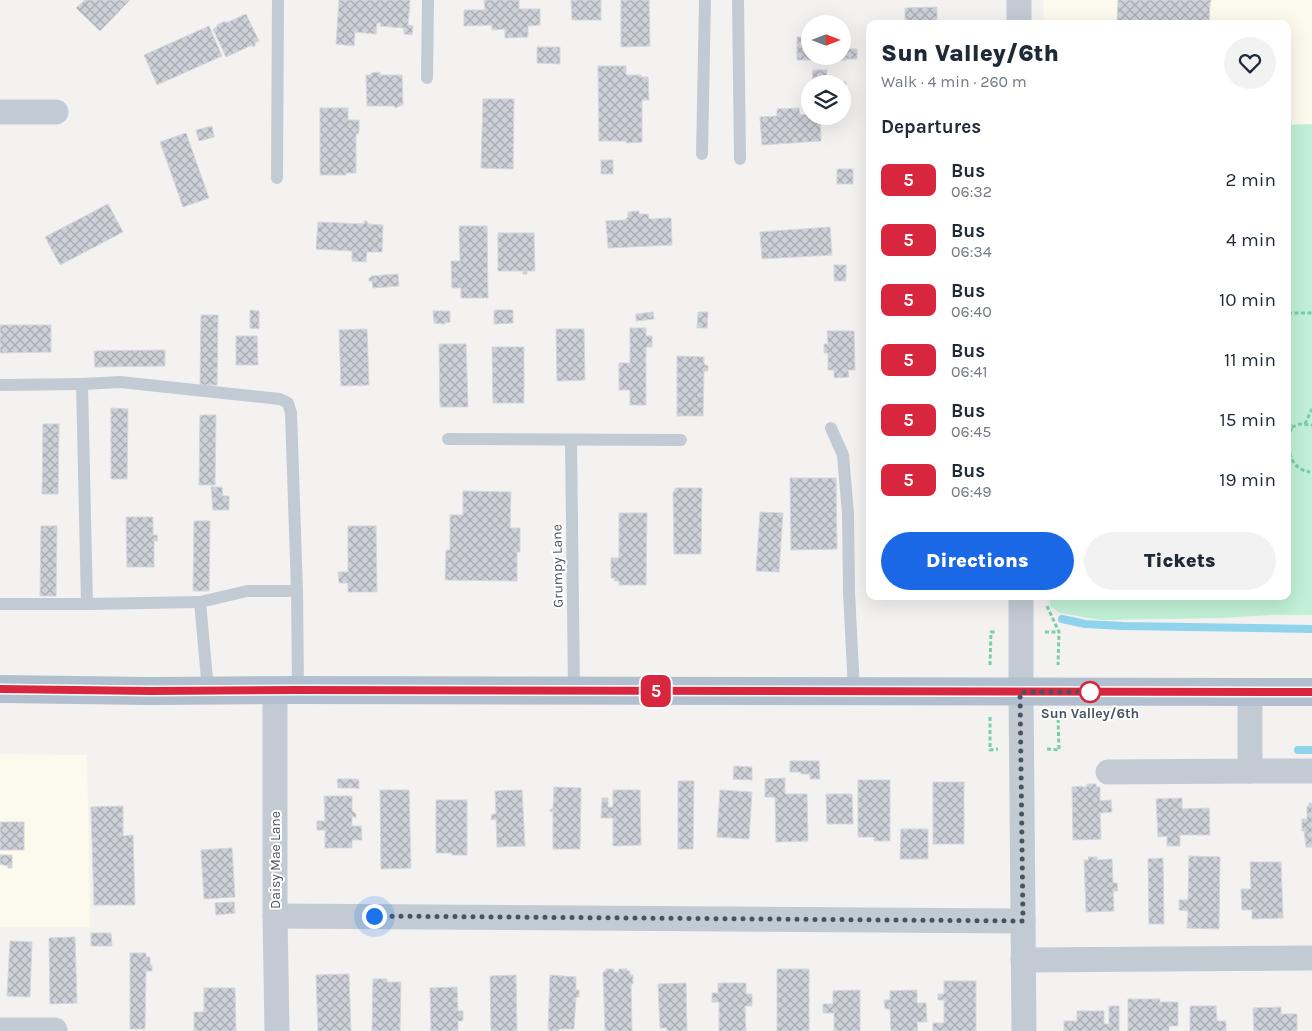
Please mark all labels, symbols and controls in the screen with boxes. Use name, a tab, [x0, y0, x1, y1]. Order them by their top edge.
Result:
north arrow	[801, 15, 851, 65]
map controls	[801, 15, 851, 125]
button: heart	[1224, 37, 1276, 89]
text: Sun Valley/6th	[881, 39, 1059, 67]
text: Walk · 4 min · 260 m	[881, 72, 1027, 91]
button: layers	[801, 75, 851, 125]
text: Departures	[881, 116, 981, 138]
text: Bus	[951, 160, 985, 182]
text: 5	[903, 169, 914, 191]
text: 2 min	[1226, 169, 1276, 191]
text: 06:32	[951, 182, 992, 201]
text: Bus	[951, 220, 985, 242]
text: 5	[903, 229, 914, 251]
text: 4 min	[1226, 229, 1276, 251]
text: 06:34	[951, 242, 992, 261]
text: Bus	[951, 280, 985, 302]
text: 5	[903, 289, 914, 311]
text: 10 min	[1219, 289, 1276, 311]
text: 06:40	[951, 302, 992, 321]
text: Bus	[951, 340, 985, 362]
text: 5	[903, 349, 914, 371]
text: 11 min	[1224, 349, 1276, 371]
text: 06:41	[951, 362, 988, 381]
text: Bus	[951, 400, 985, 422]
text: 5	[903, 409, 914, 431]
text: 15 min	[1220, 409, 1276, 431]
text: 06:45	[951, 422, 991, 441]
text: Bus	[951, 460, 985, 482]
text: 5	[903, 469, 914, 491]
text: 19 min	[1219, 469, 1276, 491]
text: 06:49	[951, 482, 992, 501]
street label: Grumpy Lane	[548, 524, 567, 608]
button: Directions	[881, 532, 1074, 590]
button: Tickets	[1084, 532, 1276, 590]
line badge: 5	[640, 675, 672, 707]
text: 5	[651, 680, 661, 702]
marker: Sun Valley/6th	[1079, 681, 1101, 703]
place label: Sun Valley/6th	[1041, 705, 1139, 722]
street label: Daisy Mae Lane	[267, 811, 284, 909]
your location	[362, 904, 387, 929]

